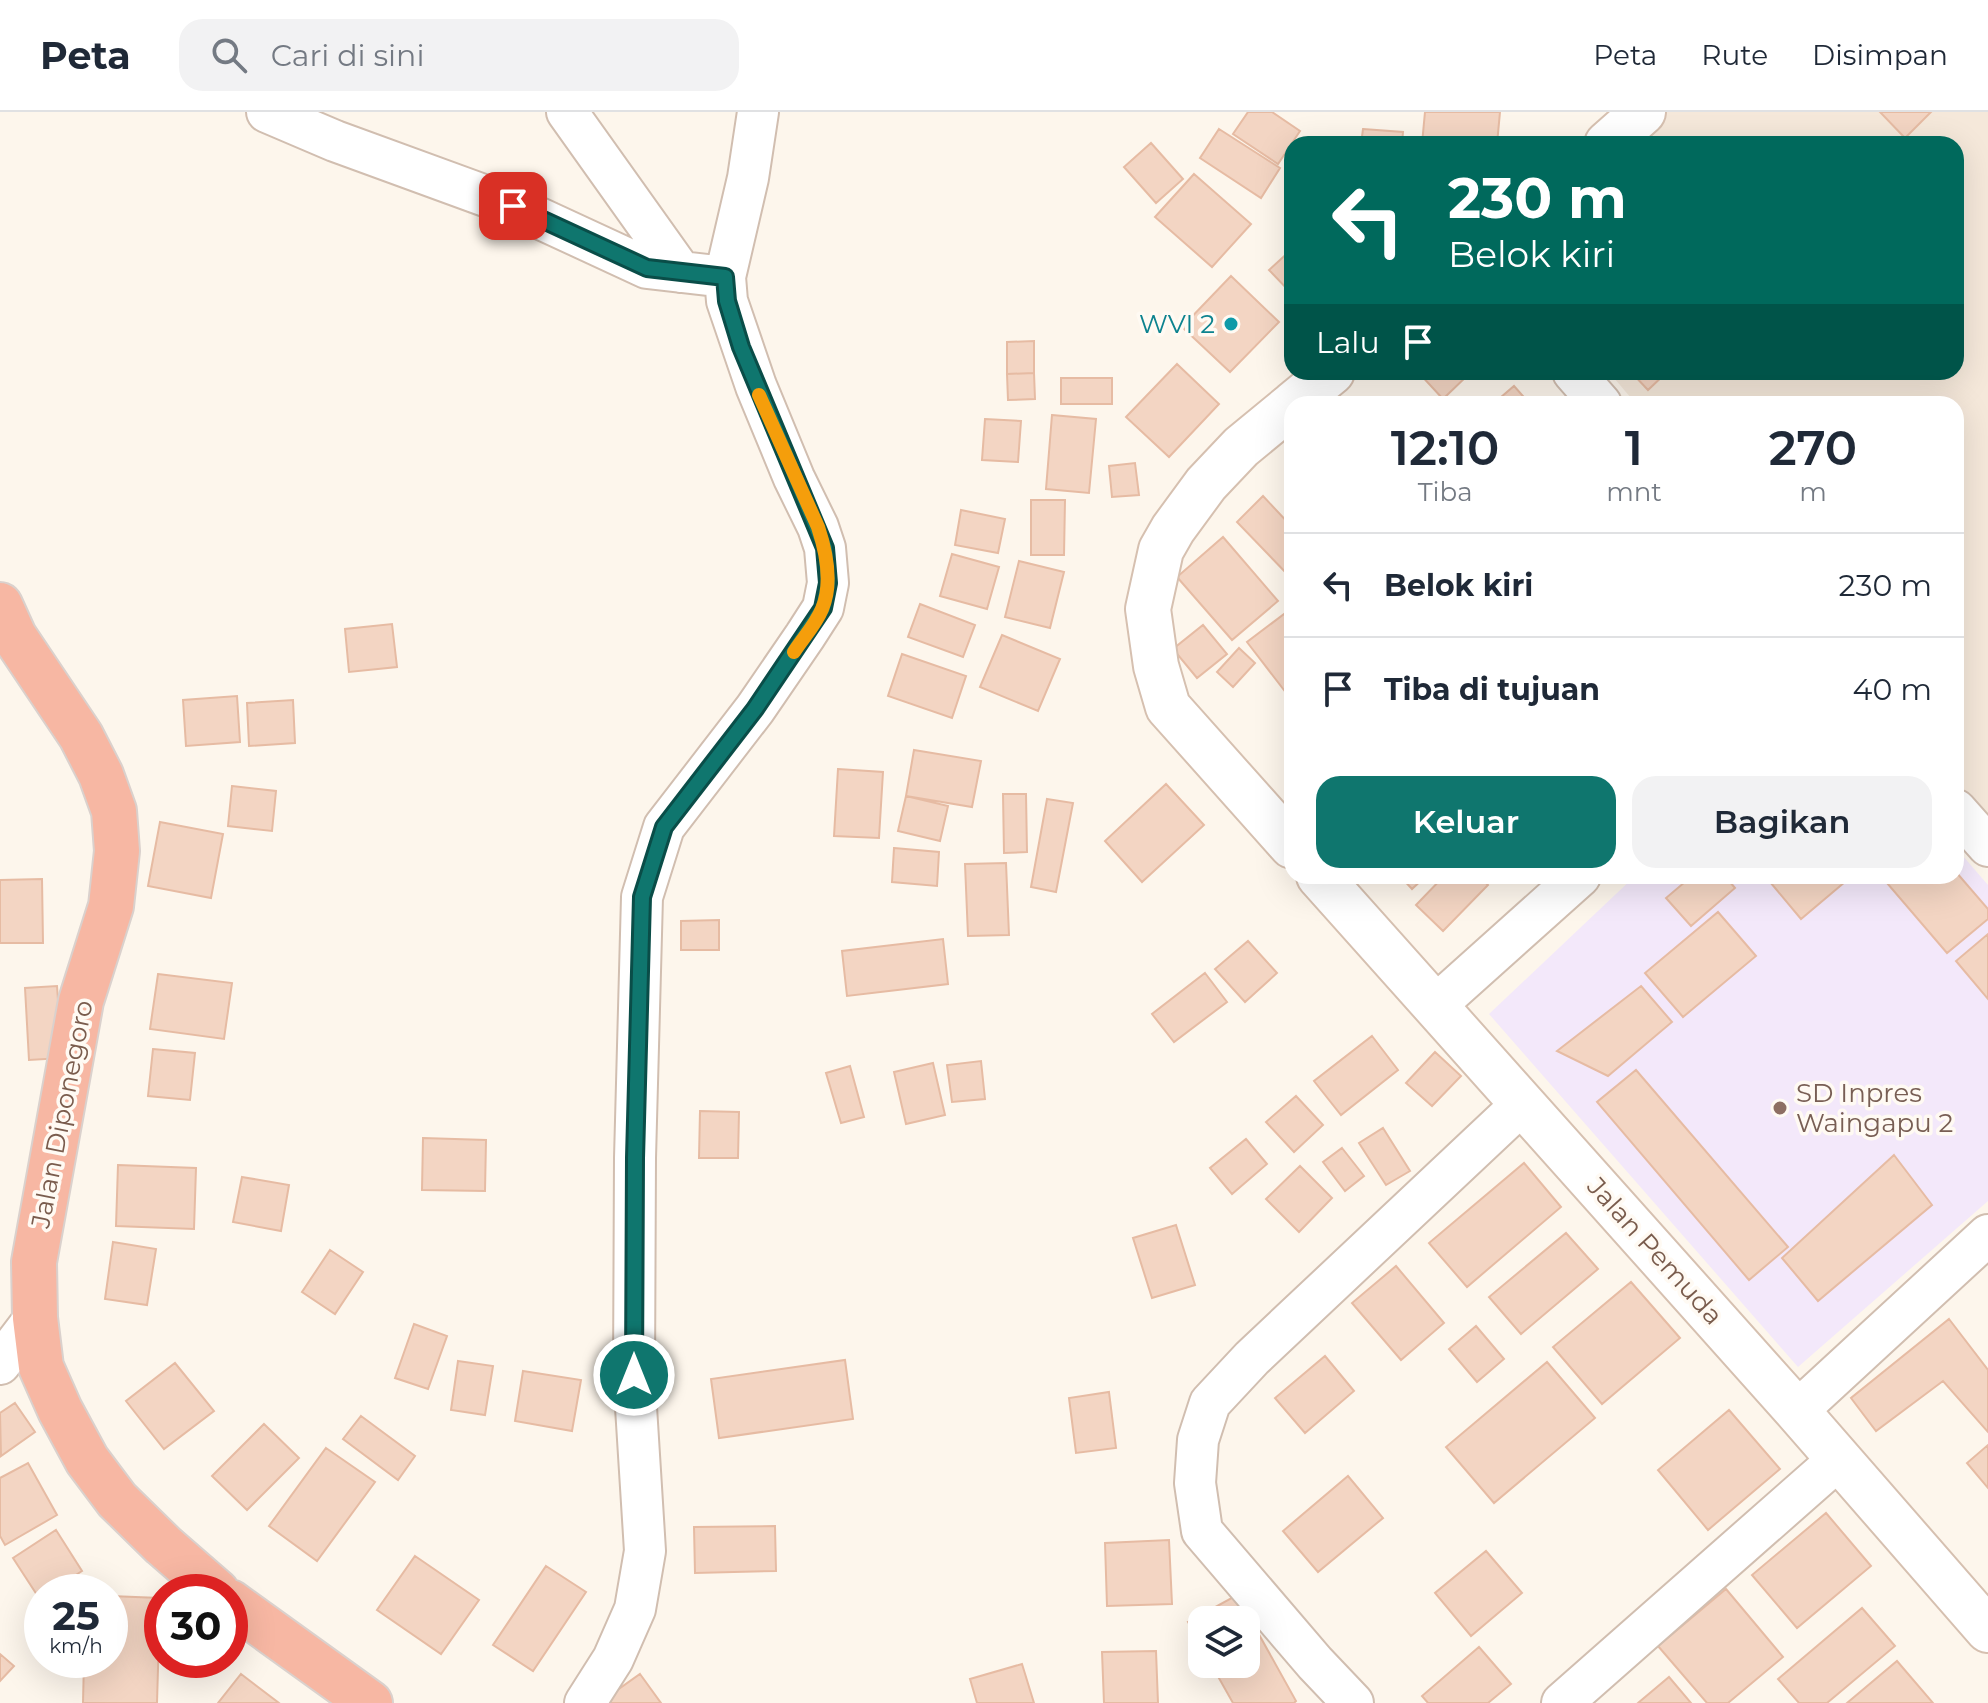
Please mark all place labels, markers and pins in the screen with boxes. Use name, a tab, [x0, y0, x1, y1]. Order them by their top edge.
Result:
pin	[479, 172, 547, 240]
place label: WVI 2	[1139, 308, 1215, 340]
marker: WVI 2	[1222, 315, 1240, 333]
place label: SD Inpres Waingapu 2	[1796, 1077, 1953, 1139]
marker: SD Inpres Waingapu 2	[1771, 1099, 1789, 1117]

